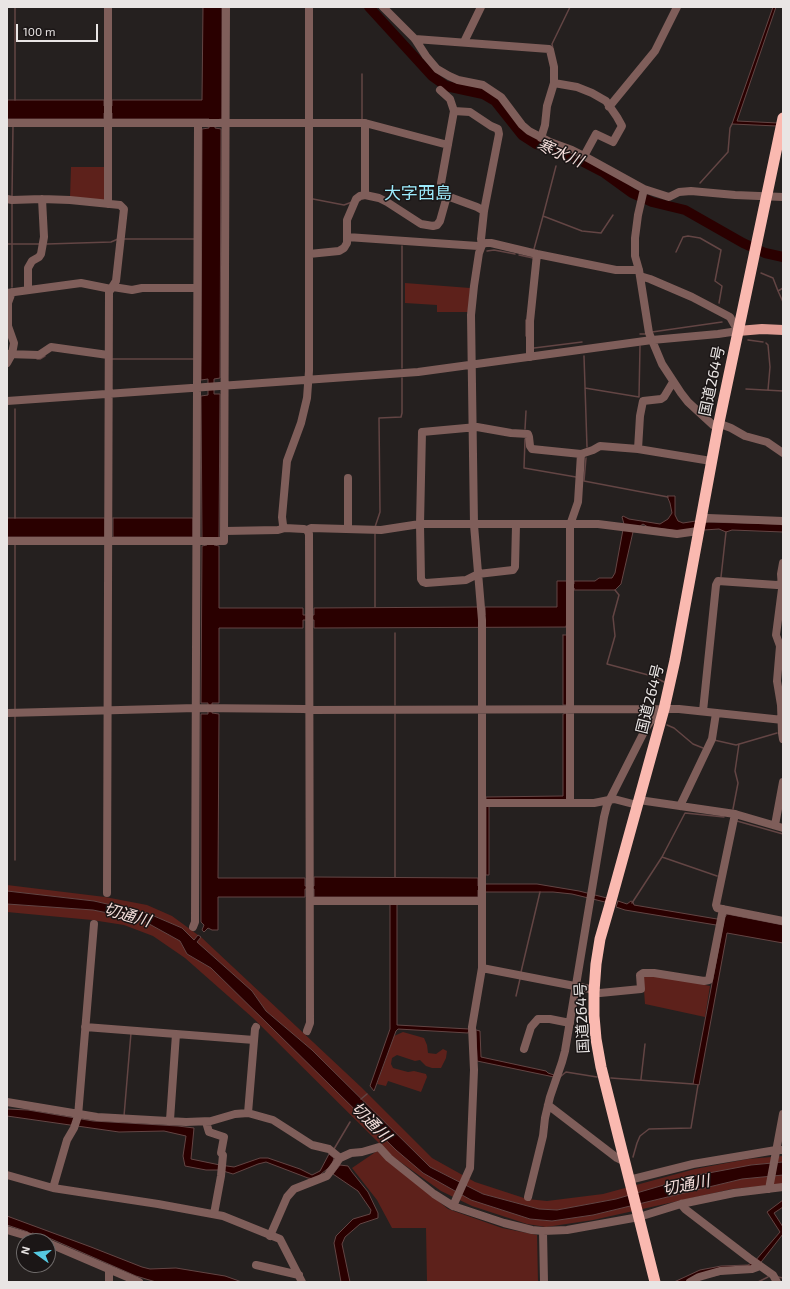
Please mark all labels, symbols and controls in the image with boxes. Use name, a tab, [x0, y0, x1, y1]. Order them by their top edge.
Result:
scale bar	[18, 16, 100, 42]
text: 100 m	[23, 24, 55, 38]
water label: 寒水川	[534, 135, 586, 171]
district label: 大字西島	[384, 183, 452, 203]
street label: 国道264号	[696, 344, 728, 418]
street label: 国道264号	[633, 662, 667, 736]
water label: 切通川	[101, 899, 153, 931]
street label: 国道264号	[571, 982, 593, 1054]
water label: 切通川	[347, 1098, 395, 1146]
water label: 切通川	[661, 1171, 711, 1199]
north arrow	[16, 1233, 56, 1273]
text: N	[18, 1245, 32, 1256]

